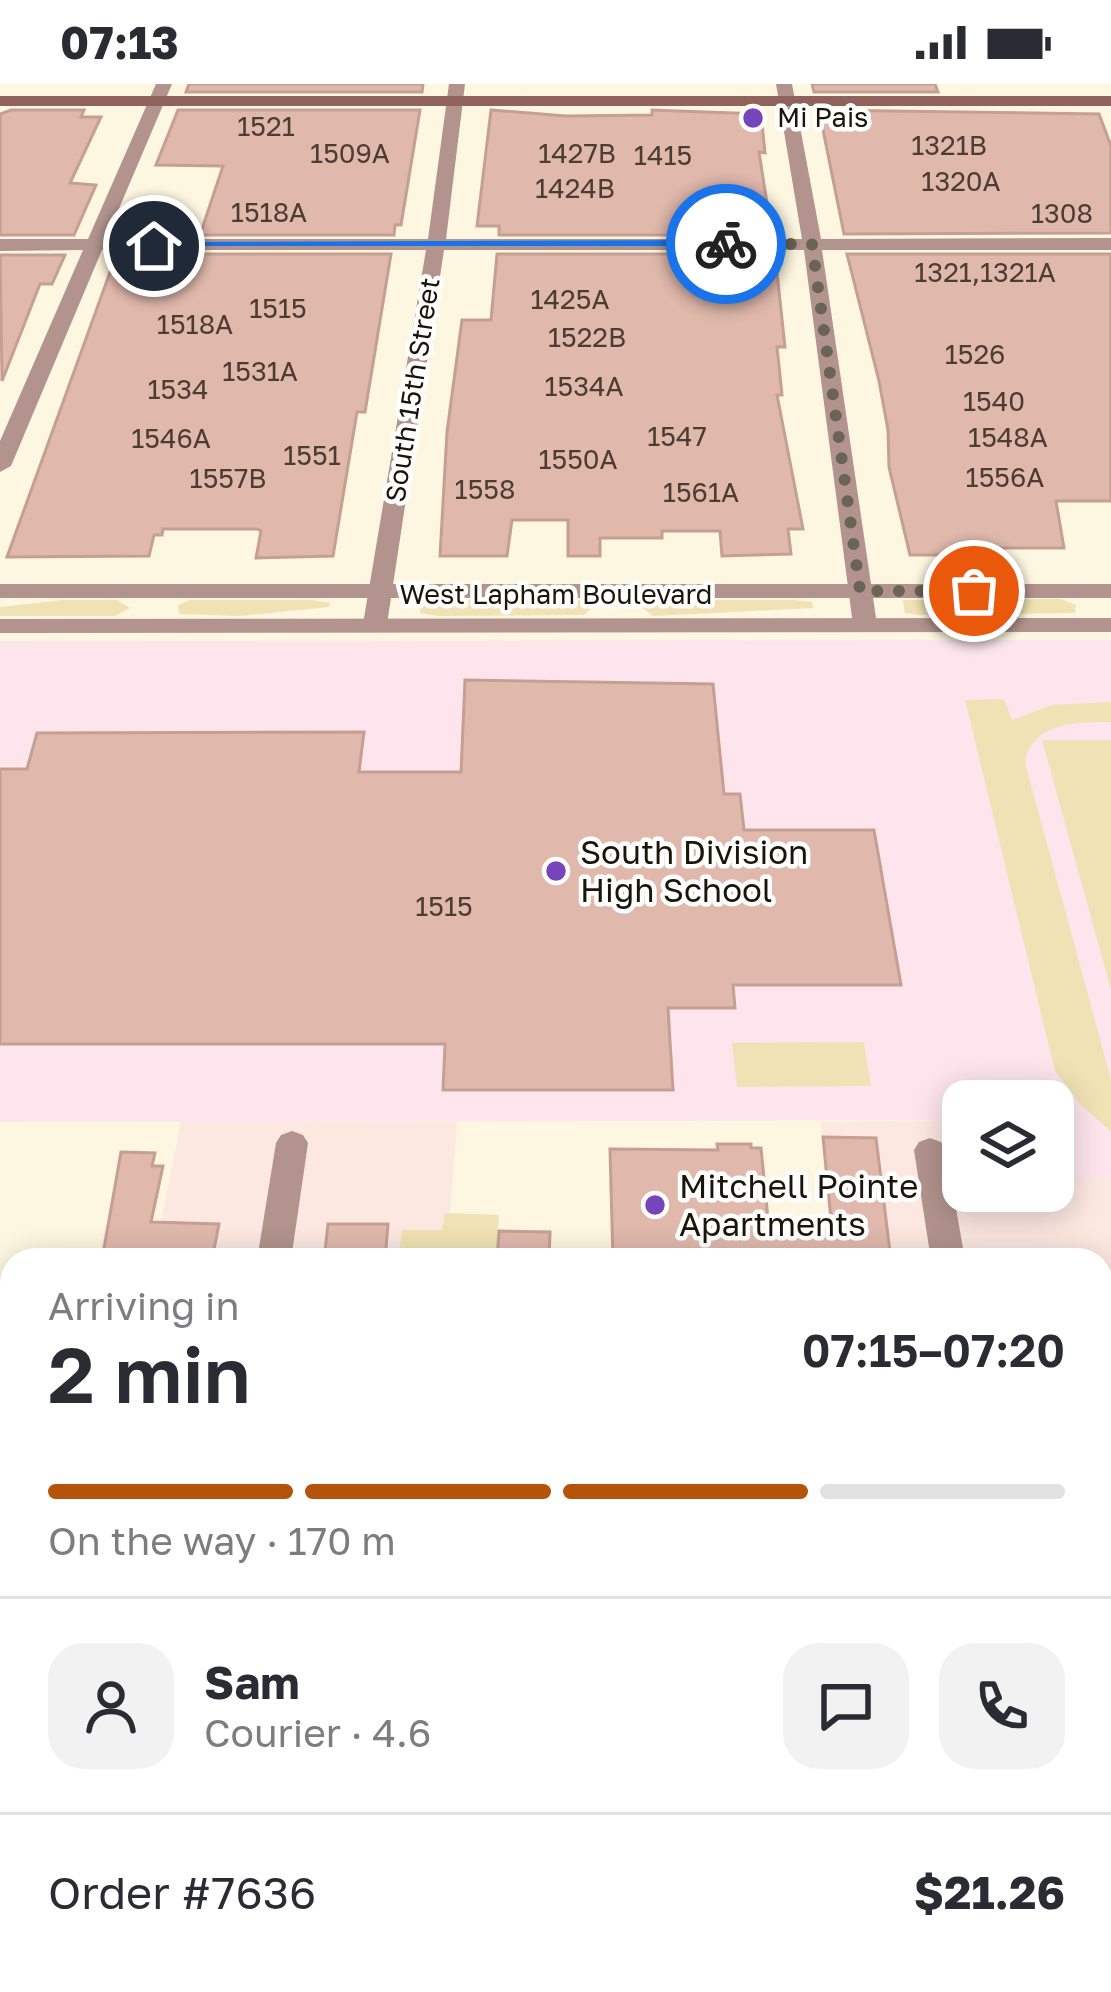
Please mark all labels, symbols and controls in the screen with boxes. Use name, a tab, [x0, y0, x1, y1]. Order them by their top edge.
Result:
text: 07:13	[60, 15, 179, 69]
place label: Mi Pais	[777, 101, 868, 133]
marker: Mi Pais	[740, 105, 766, 131]
house number: 1521	[237, 110, 295, 142]
house number: 1321B	[911, 129, 987, 161]
house number: 1509A	[310, 137, 390, 169]
house number: 1427B	[538, 137, 616, 169]
house number: 1415	[634, 139, 692, 171]
house number: 1320A	[921, 165, 1001, 197]
house number: 1424B	[535, 172, 615, 204]
courier	[666, 184, 786, 304]
pin	[103, 195, 205, 297]
house number: 1518A	[231, 196, 307, 228]
house number: 1308	[1031, 197, 1093, 229]
icon: bike	[693, 211, 759, 277]
icon: home	[121, 213, 187, 279]
house number: 1321,1321A	[914, 256, 1056, 288]
street label: South 15th Street	[378, 275, 446, 504]
house number: 1425A	[531, 283, 609, 315]
house number: 1515	[249, 292, 307, 324]
house number: 1518A	[157, 308, 233, 340]
house number: 1522B	[548, 321, 626, 353]
house number: 1526	[945, 338, 1005, 370]
house number: 1531A	[222, 355, 298, 387]
house number: 1534A	[544, 370, 624, 402]
house number: 1534	[147, 373, 209, 405]
house number: 1540	[963, 385, 1025, 417]
house number: 1547	[647, 420, 707, 452]
house number: 1548A	[968, 421, 1048, 453]
house number: 1546A	[131, 422, 211, 454]
house number: 1551	[283, 439, 341, 471]
house number: 1550A	[538, 443, 618, 475]
house number: 1556A	[966, 461, 1044, 493]
house number: 1557B	[190, 462, 266, 494]
house number: 1558	[455, 473, 515, 505]
house number: 1561A	[663, 476, 739, 508]
pin	[923, 540, 1025, 642]
icon: bag	[941, 558, 1007, 624]
street label: West Lapham Boulevard	[400, 578, 712, 610]
place label: South Division High School	[580, 832, 808, 909]
marker: South Division High School	[543, 858, 569, 884]
house number: 1515	[415, 890, 473, 922]
map controls	[942, 1080, 1074, 1212]
button: layers	[942, 1080, 1074, 1212]
place label: Mitchell Pointe Apartments	[679, 1166, 918, 1243]
marker: Mitchell Pointe Apartments	[642, 1192, 668, 1218]
text: Arriving in	[48, 1282, 239, 1329]
text: 07:15–07:20	[802, 1323, 1065, 1377]
text: 2 min	[48, 1327, 251, 1420]
text: On the way · 170 m	[48, 1517, 396, 1564]
button: person	[48, 1643, 174, 1769]
button: chat	[783, 1643, 909, 1769]
button: phone	[939, 1643, 1065, 1769]
text: Sam	[204, 1655, 300, 1709]
text: Courier · 4.6	[204, 1709, 431, 1756]
text: Order #7636	[48, 1865, 316, 1919]
text: $21.26	[914, 1865, 1065, 1919]

